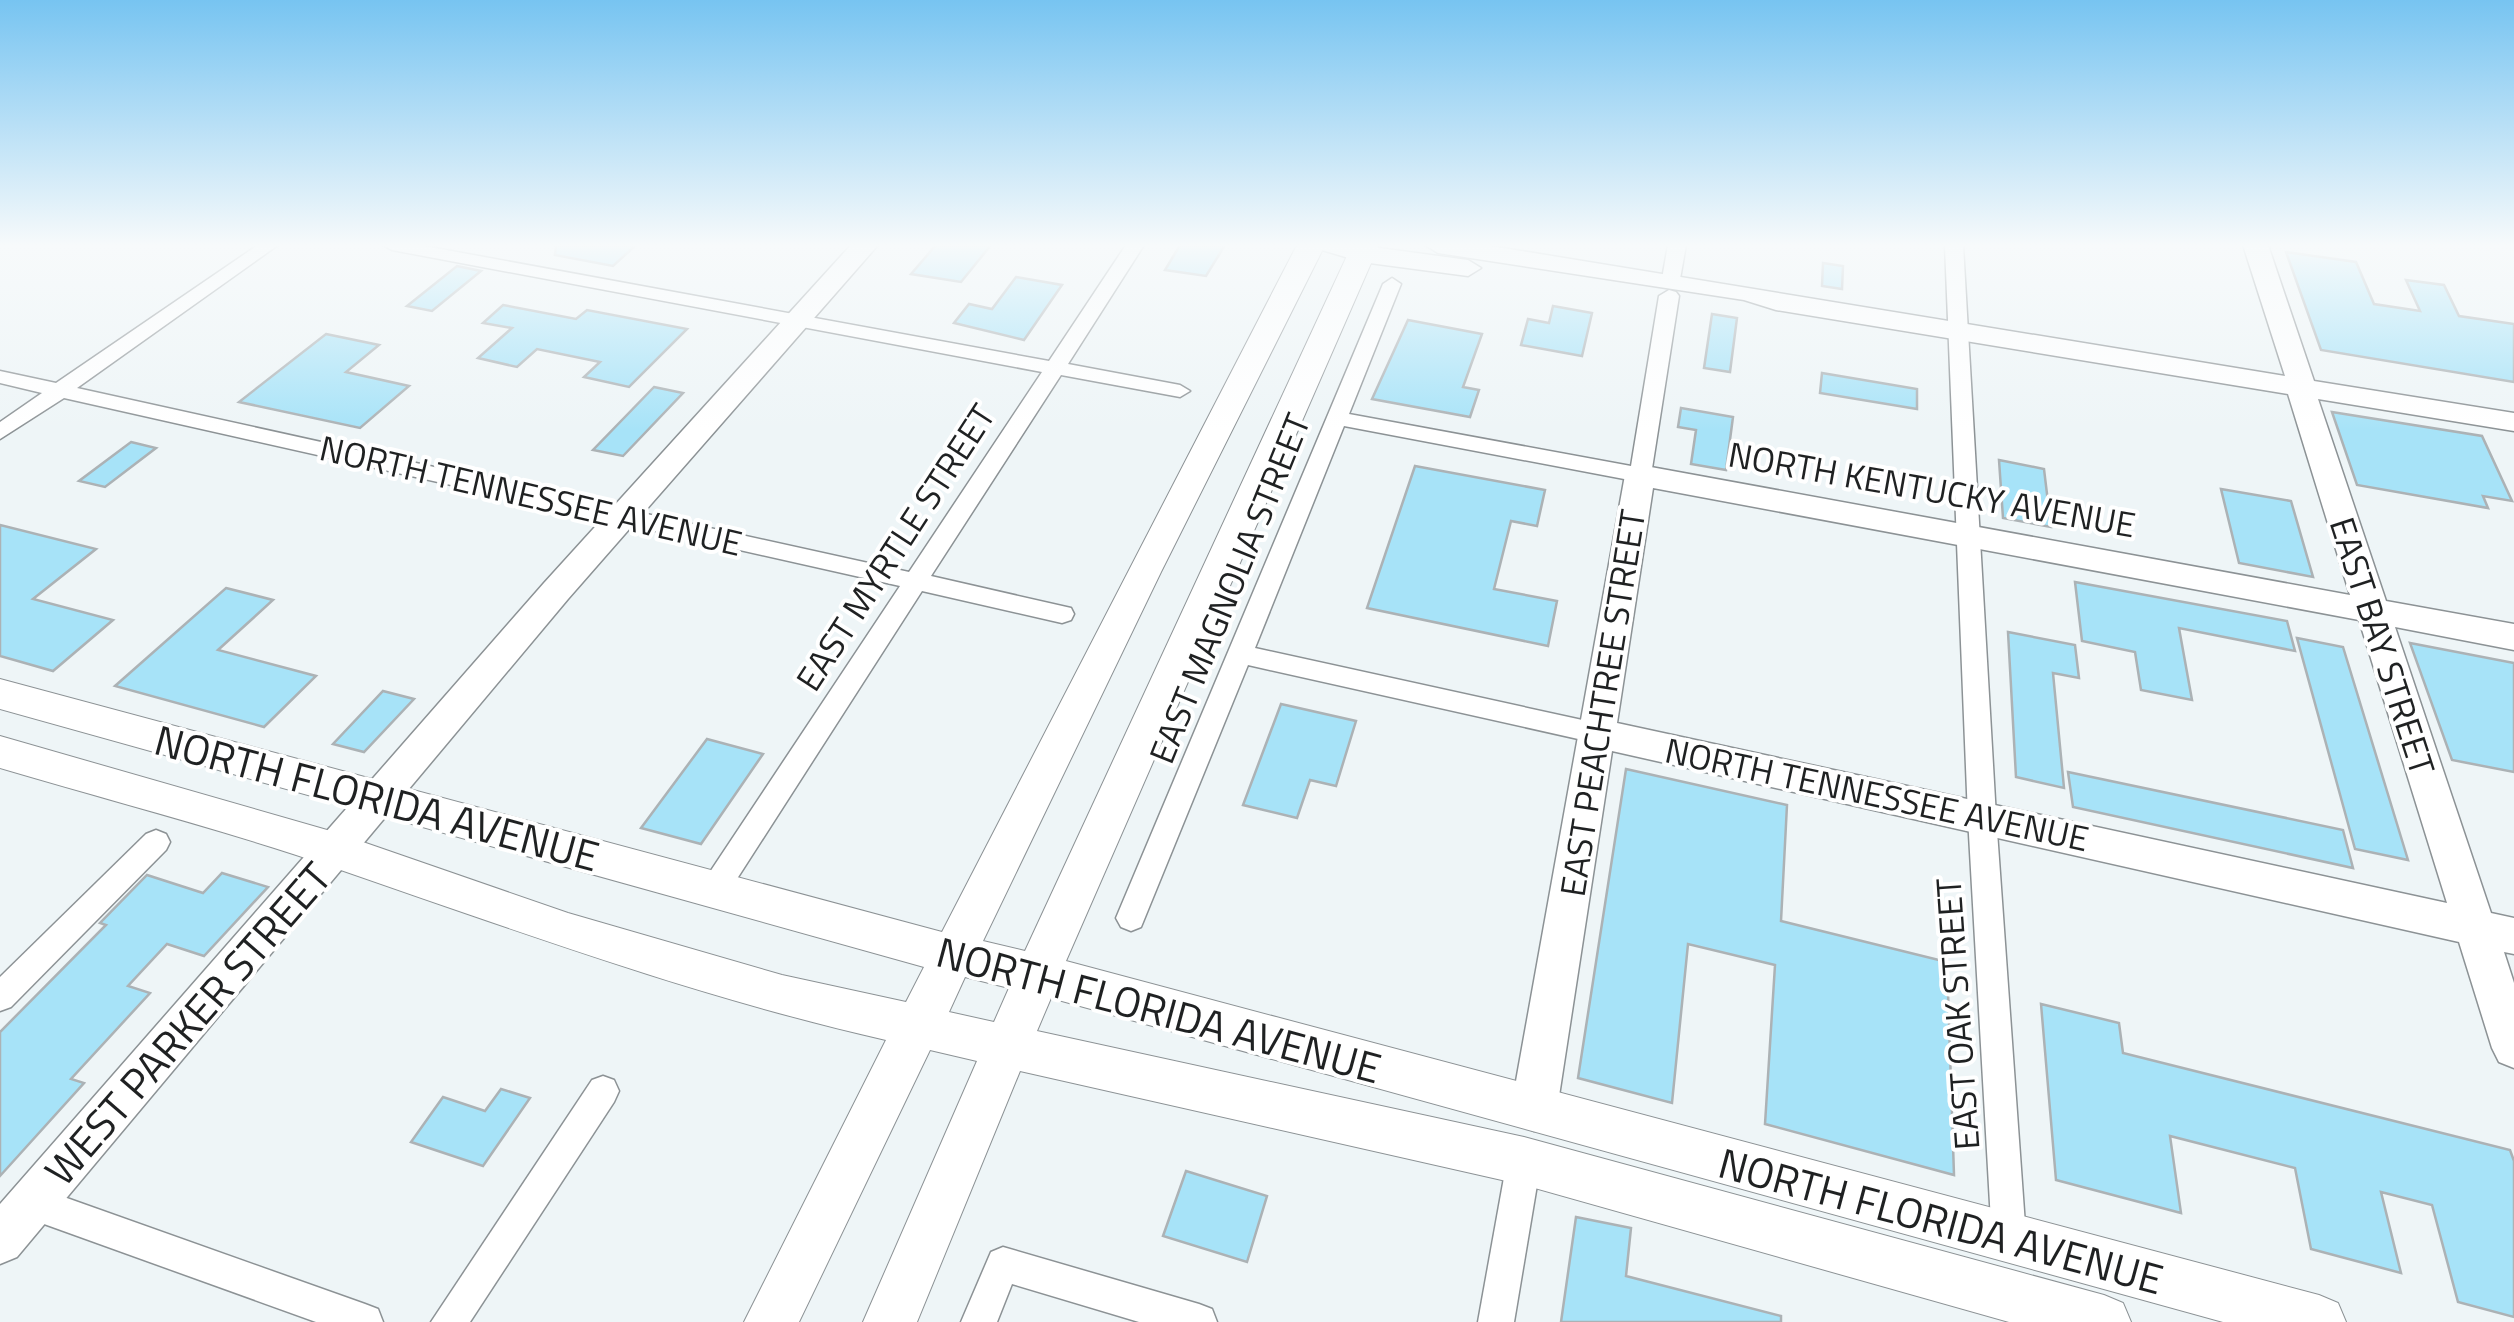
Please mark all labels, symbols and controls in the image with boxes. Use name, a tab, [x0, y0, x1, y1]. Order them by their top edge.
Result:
street label: EAST MYRTLE STREET	[782, 393, 1008, 701]
street label: EAST MAGNOLIA STREET	[1134, 405, 1324, 771]
street label: NORTH TENNESSEE AVENUE	[315, 420, 747, 570]
street label: NORTH KENTUCKY AVENUE	[1724, 427, 2140, 551]
street label: EAST PEACHTREE STREET	[1545, 506, 1659, 900]
street label: EAST BAY STREET	[2316, 510, 2450, 782]
street label: NORTH FLORIDA AVENUE	[148, 707, 606, 887]
street label: NORTH TENNESSEE AVENUE	[1660, 723, 2094, 865]
street label: WEST PARKER STREET	[28, 847, 346, 1199]
street label: EAST OAK STREET	[1921, 876, 1993, 1152]
street label: NORTH FLORIDA AVENUE	[930, 919, 1388, 1099]
street label: NORTH FLORIDA AVENUE	[1712, 1130, 2170, 1310]

